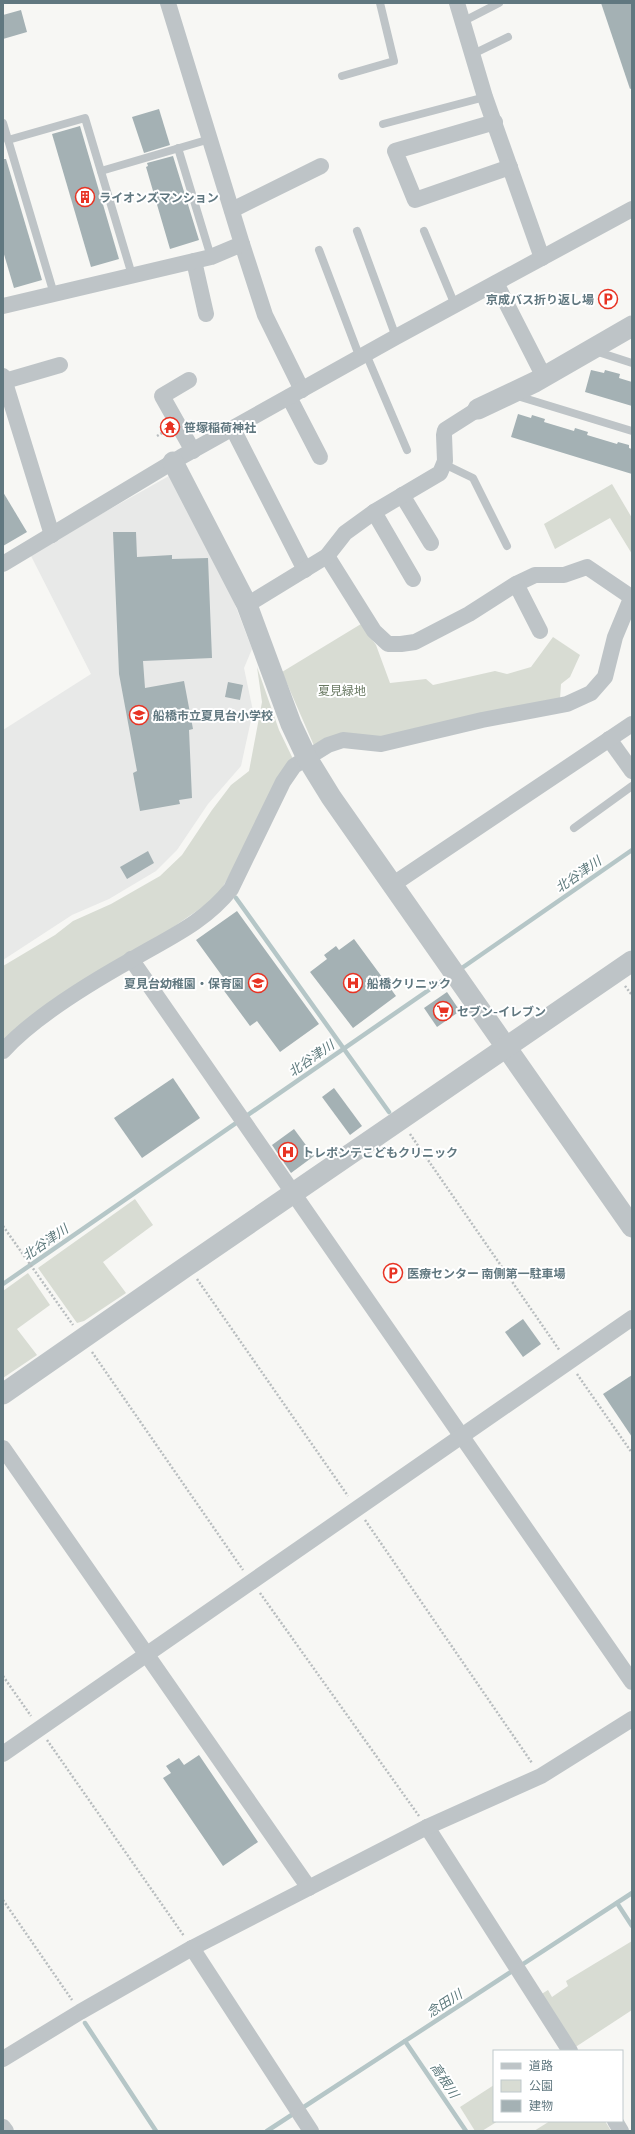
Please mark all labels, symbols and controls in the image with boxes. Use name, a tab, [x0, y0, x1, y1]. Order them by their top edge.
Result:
building icon: ライオンズマンション	[74, 186, 96, 208]
place label: ライオンズマンション	[99, 190, 219, 204]
parking icon: 京成バス折り返し場	[597, 288, 619, 310]
place label: 京成バス折り返し場	[486, 292, 594, 306]
temple icon: 笹塚稲荷神社	[159, 416, 181, 438]
place label: 笹塚稲荷神社	[184, 420, 256, 434]
park label: 夏見緑地	[318, 683, 366, 697]
school or university icon: 船橋市立夏見台小学校	[128, 704, 150, 726]
place label: 船橋市立夏見台小学校	[153, 708, 273, 722]
water label: 北谷津川	[552, 851, 606, 895]
school or university icon: 夏見台幼稚園・保育園	[247, 972, 269, 994]
hospital icon: 船橋クリニック	[342, 972, 364, 994]
place label: 夏見台幼稚園・保育園	[124, 976, 244, 990]
place label: 船橋クリニック	[367, 976, 451, 990]
supermarket icon: セブン-イレブン	[432, 1000, 454, 1022]
place label: セブン-イレブン	[457, 1004, 546, 1018]
water label: 北谷津川	[285, 1035, 339, 1079]
hospital icon: トレポンテこどもクリニック	[277, 1141, 299, 1163]
place label: トレポンテこどもクリニック	[302, 1145, 458, 1159]
water label: 北谷津川	[19, 1219, 73, 1263]
parking icon: 医療センター 南側第一駐車場	[382, 1262, 404, 1284]
place label: 医療センター 南側第一駐車場	[407, 1266, 566, 1280]
water label: 念田川	[423, 1985, 466, 2020]
legend	[493, 2050, 623, 2122]
text: 道路	[529, 2058, 553, 2072]
water label: 高根川	[427, 2059, 464, 2102]
text: 公園	[529, 2078, 553, 2092]
text: 建物	[529, 2098, 553, 2112]

